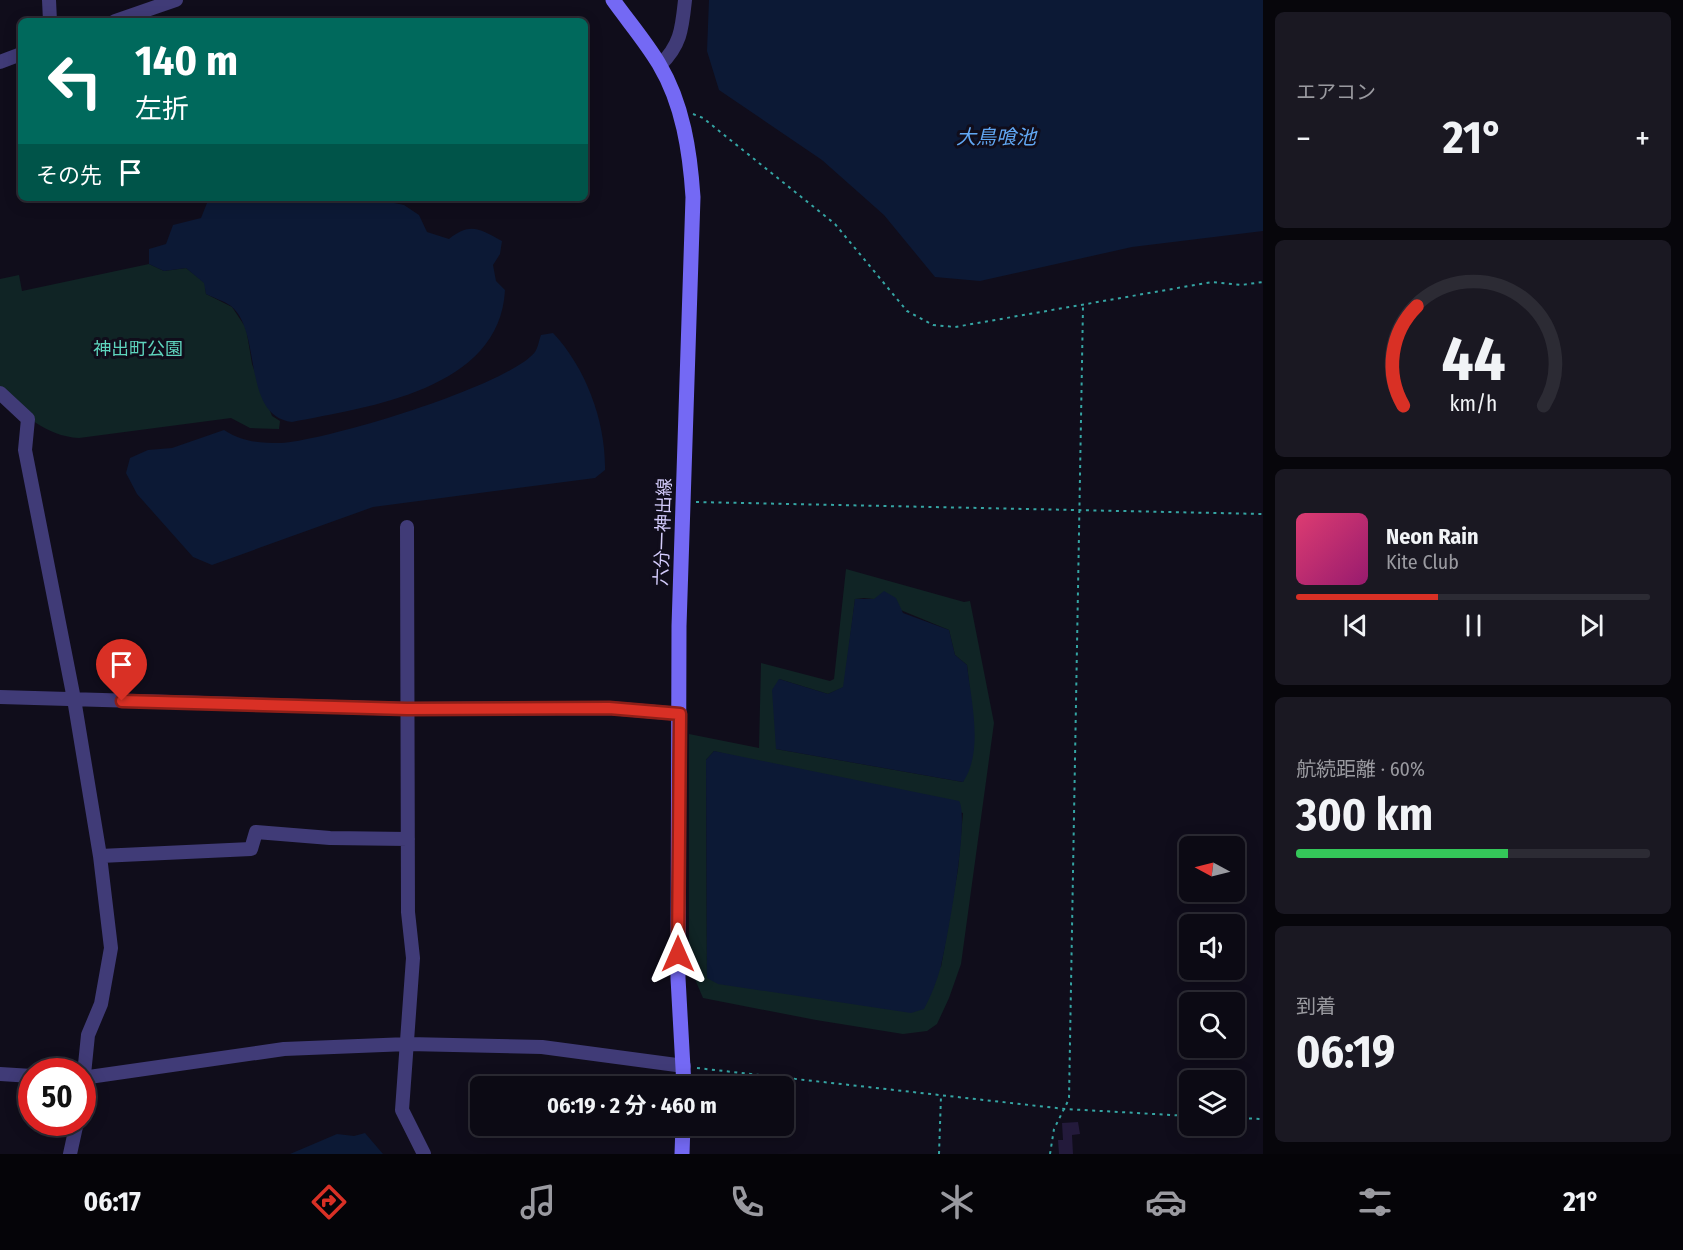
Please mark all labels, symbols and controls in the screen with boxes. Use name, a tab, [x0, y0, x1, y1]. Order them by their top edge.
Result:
text: 140 m	[135, 36, 238, 86]
icon: left	[36, 42, 114, 120]
text: エアコン	[1296, 80, 1376, 104]
text: 左折	[135, 93, 189, 125]
text: 21°	[1443, 111, 1503, 165]
text: −	[1296, 119, 1311, 159]
text: +	[1635, 119, 1650, 159]
water label: 大鳥喰池	[956, 125, 1038, 149]
icon: arrive	[114, 156, 147, 189]
text: その先	[36, 162, 102, 189]
text: 44	[1441, 322, 1505, 397]
park label: 神出町公園	[93, 338, 183, 360]
text: km/h	[1449, 391, 1497, 417]
street label: 六分一神出線	[650, 478, 676, 586]
text: Neon Rain	[1386, 523, 1479, 550]
text: Kite Club	[1386, 550, 1459, 574]
icon: previous	[1339, 609, 1372, 642]
icon: pause	[1457, 609, 1490, 642]
icon: next	[1575, 609, 1608, 642]
pin	[96, 639, 147, 701]
icon: arrive	[105, 648, 138, 681]
text: 航続距離 · 60%	[1296, 757, 1425, 781]
text: 300 km	[1296, 788, 1433, 842]
north arrow	[1179, 836, 1245, 902]
map controls	[1179, 836, 1245, 1136]
button: sound	[1179, 914, 1245, 980]
position arrow	[646, 922, 710, 986]
button: search	[1179, 992, 1245, 1058]
text: 到着	[1296, 994, 1336, 1018]
text: 06:19	[1296, 1025, 1395, 1079]
speed limit sign: 50	[18, 1058, 96, 1136]
button: layers	[1179, 1070, 1245, 1136]
text: 06:19 · 2 分 · 460 m	[547, 1092, 717, 1119]
icon: directions	[308, 1181, 350, 1223]
icon: music	[517, 1181, 559, 1223]
icon: phone	[726, 1181, 768, 1223]
icon: climate	[936, 1181, 978, 1223]
icon: car	[1145, 1181, 1187, 1223]
icon: filters	[1354, 1181, 1396, 1223]
text: 06:17	[84, 1186, 141, 1218]
text: 21°	[1563, 1186, 1599, 1218]

